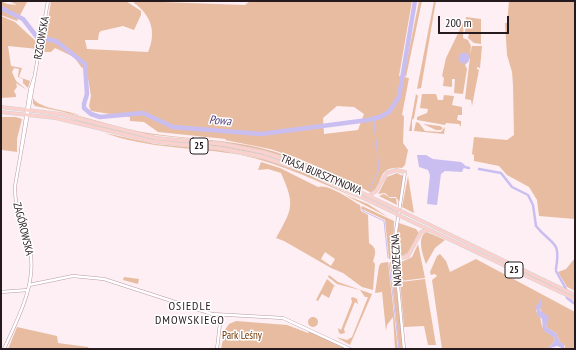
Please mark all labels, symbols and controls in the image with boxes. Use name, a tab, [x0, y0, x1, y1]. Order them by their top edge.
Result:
scale bar	[440, 8, 511, 34]
street label: RZGOWSKA	[32, 15, 52, 61]
text: 200 m	[445, 15, 472, 30]
water label: Powa	[208, 113, 232, 129]
road number: 25	[190, 138, 208, 154]
street label: TRASA BURSZTYNOWA	[279, 152, 363, 198]
street label: ZAGÓROWSKA	[10, 201, 36, 257]
street label: NADRZECZNA	[389, 234, 405, 286]
road number: 25	[505, 262, 523, 278]
district label: OSIEDLE DMOWSKIEGO	[155, 300, 225, 328]
park label: Park Leśny	[222, 329, 262, 343]

